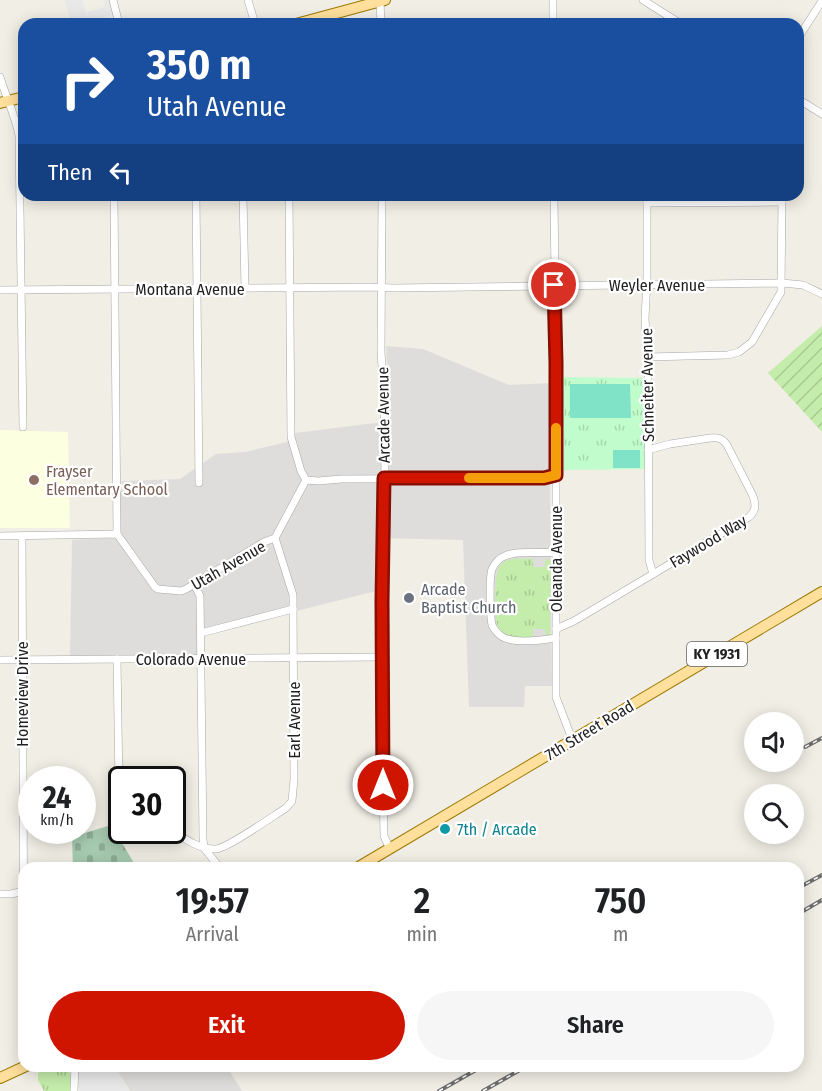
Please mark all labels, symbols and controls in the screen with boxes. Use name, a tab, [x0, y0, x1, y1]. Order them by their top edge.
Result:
text: 350 m	[147, 40, 251, 90]
icon: right	[48, 42, 126, 120]
text: Utah Avenue	[147, 91, 286, 123]
icon: left	[104, 156, 137, 189]
text: Then	[48, 159, 92, 186]
pin	[528, 259, 579, 310]
icon: arrive	[537, 268, 570, 301]
street label: Weyler Avenue	[609, 276, 705, 295]
street label: Montana Avenue	[135, 280, 245, 299]
street label: Schneiter Avenue	[637, 328, 658, 442]
street label: Arcade Avenue	[373, 367, 394, 463]
place label: Frayser Elementary School	[46, 462, 168, 499]
marker: Frayser Elementary School	[27, 473, 41, 487]
street label: Oleanda Avenue	[547, 506, 566, 612]
street label: Faywood Way	[666, 511, 751, 572]
street label: Utah Avenue	[188, 536, 269, 594]
place label: Arcade Baptist Church	[421, 580, 516, 617]
marker: Arcade Baptist Church	[402, 591, 416, 605]
street label: Homeview Drive	[13, 641, 32, 747]
road number: KY 1931	[687, 642, 747, 666]
street label: Colorado Avenue	[136, 650, 246, 669]
street label: Earl Avenue	[285, 682, 304, 758]
street label: 7th Street Road	[541, 696, 637, 764]
map controls	[744, 712, 804, 844]
button: sound	[744, 712, 804, 772]
position arrow	[351, 753, 415, 817]
speed limit sign: 30	[108, 766, 186, 844]
text: 24	[43, 780, 71, 816]
button: search	[744, 784, 804, 844]
text: km/h	[40, 811, 74, 829]
place label: 7th / Arcade	[457, 820, 537, 839]
marker: 7th / Arcade	[438, 822, 452, 836]
text: 19:57	[176, 879, 249, 923]
text: 2	[414, 879, 430, 923]
text: 750	[595, 879, 646, 923]
text: Arrival	[186, 922, 239, 946]
text: min	[406, 922, 437, 946]
text: m	[613, 922, 628, 946]
button: Exit	[48, 991, 405, 1060]
button: Share	[417, 991, 774, 1060]

